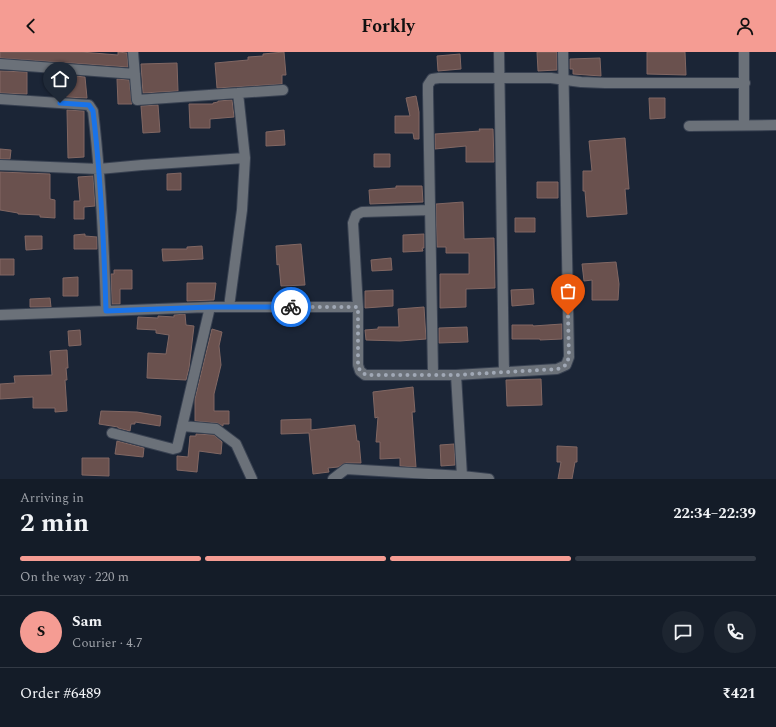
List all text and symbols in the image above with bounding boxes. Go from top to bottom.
text: Forkly [361,13,415,40]
icon: back [20,15,42,37]
icon: person [734,15,756,37]
pin [43,62,77,103]
icon: home [49,68,71,90]
pin [551,274,585,315]
icon: bag [557,280,579,302]
courier [271,287,311,327]
icon: bike [280,296,302,318]
text: Arriving in [20,488,84,508]
text: 22:34–22:39 [673,502,756,525]
text: 2 min [20,503,89,543]
text: On the way · 220 m [20,567,129,587]
text: Sam [72,610,102,633]
button: chat [662,611,704,653]
button: phone [714,611,756,653]
text: S [37,620,45,643]
text: Courier · 4.7 [72,633,142,653]
text: Order #6489 [20,682,101,705]
text: ₹421 [722,682,756,705]

